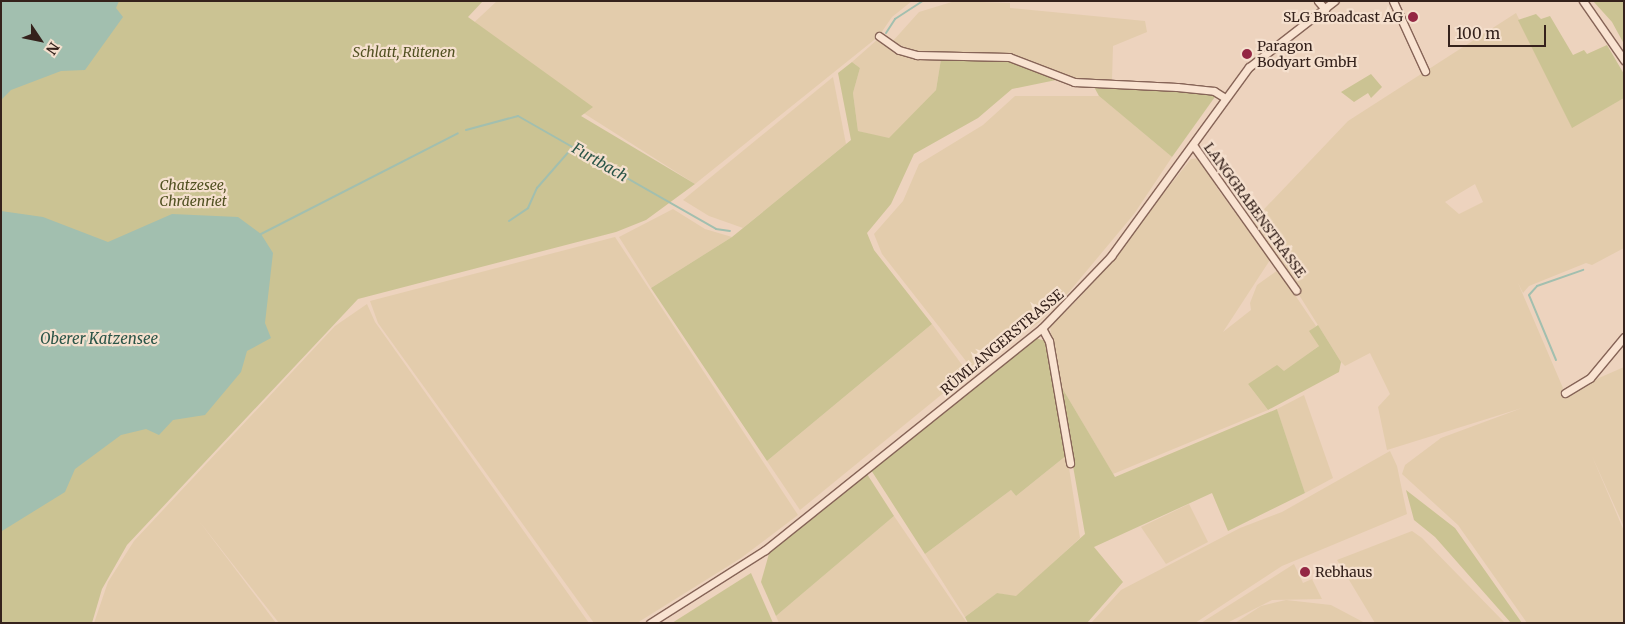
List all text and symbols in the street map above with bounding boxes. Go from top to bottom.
place label: SLG Broadcast AG [1283,9,1403,25]
marker: SLG Broadcast AG [1407,11,1419,23]
north arrow [15,15,65,65]
scale bar [1450,15,1548,47]
text: 100 m [1456,24,1500,43]
place label: Paragon Bodyart GmbH [1257,38,1357,70]
text: N [42,39,63,58]
park label: Schlatt, Rütenen [353,44,455,60]
marker: Paragon Bodyart GmbH [1241,48,1253,60]
water label: Furtbach [569,139,631,185]
street label: LANGGRABENSTRASSE [1200,139,1310,281]
park label: Chatzesee, Chräenriet [159,177,227,210]
street label: RÜMLANGERSTRASSE [937,286,1067,398]
water label: Oberer Katzensee [40,330,158,348]
place label: Rebhaus [1315,564,1372,580]
marker: Rebhaus [1299,566,1311,578]

